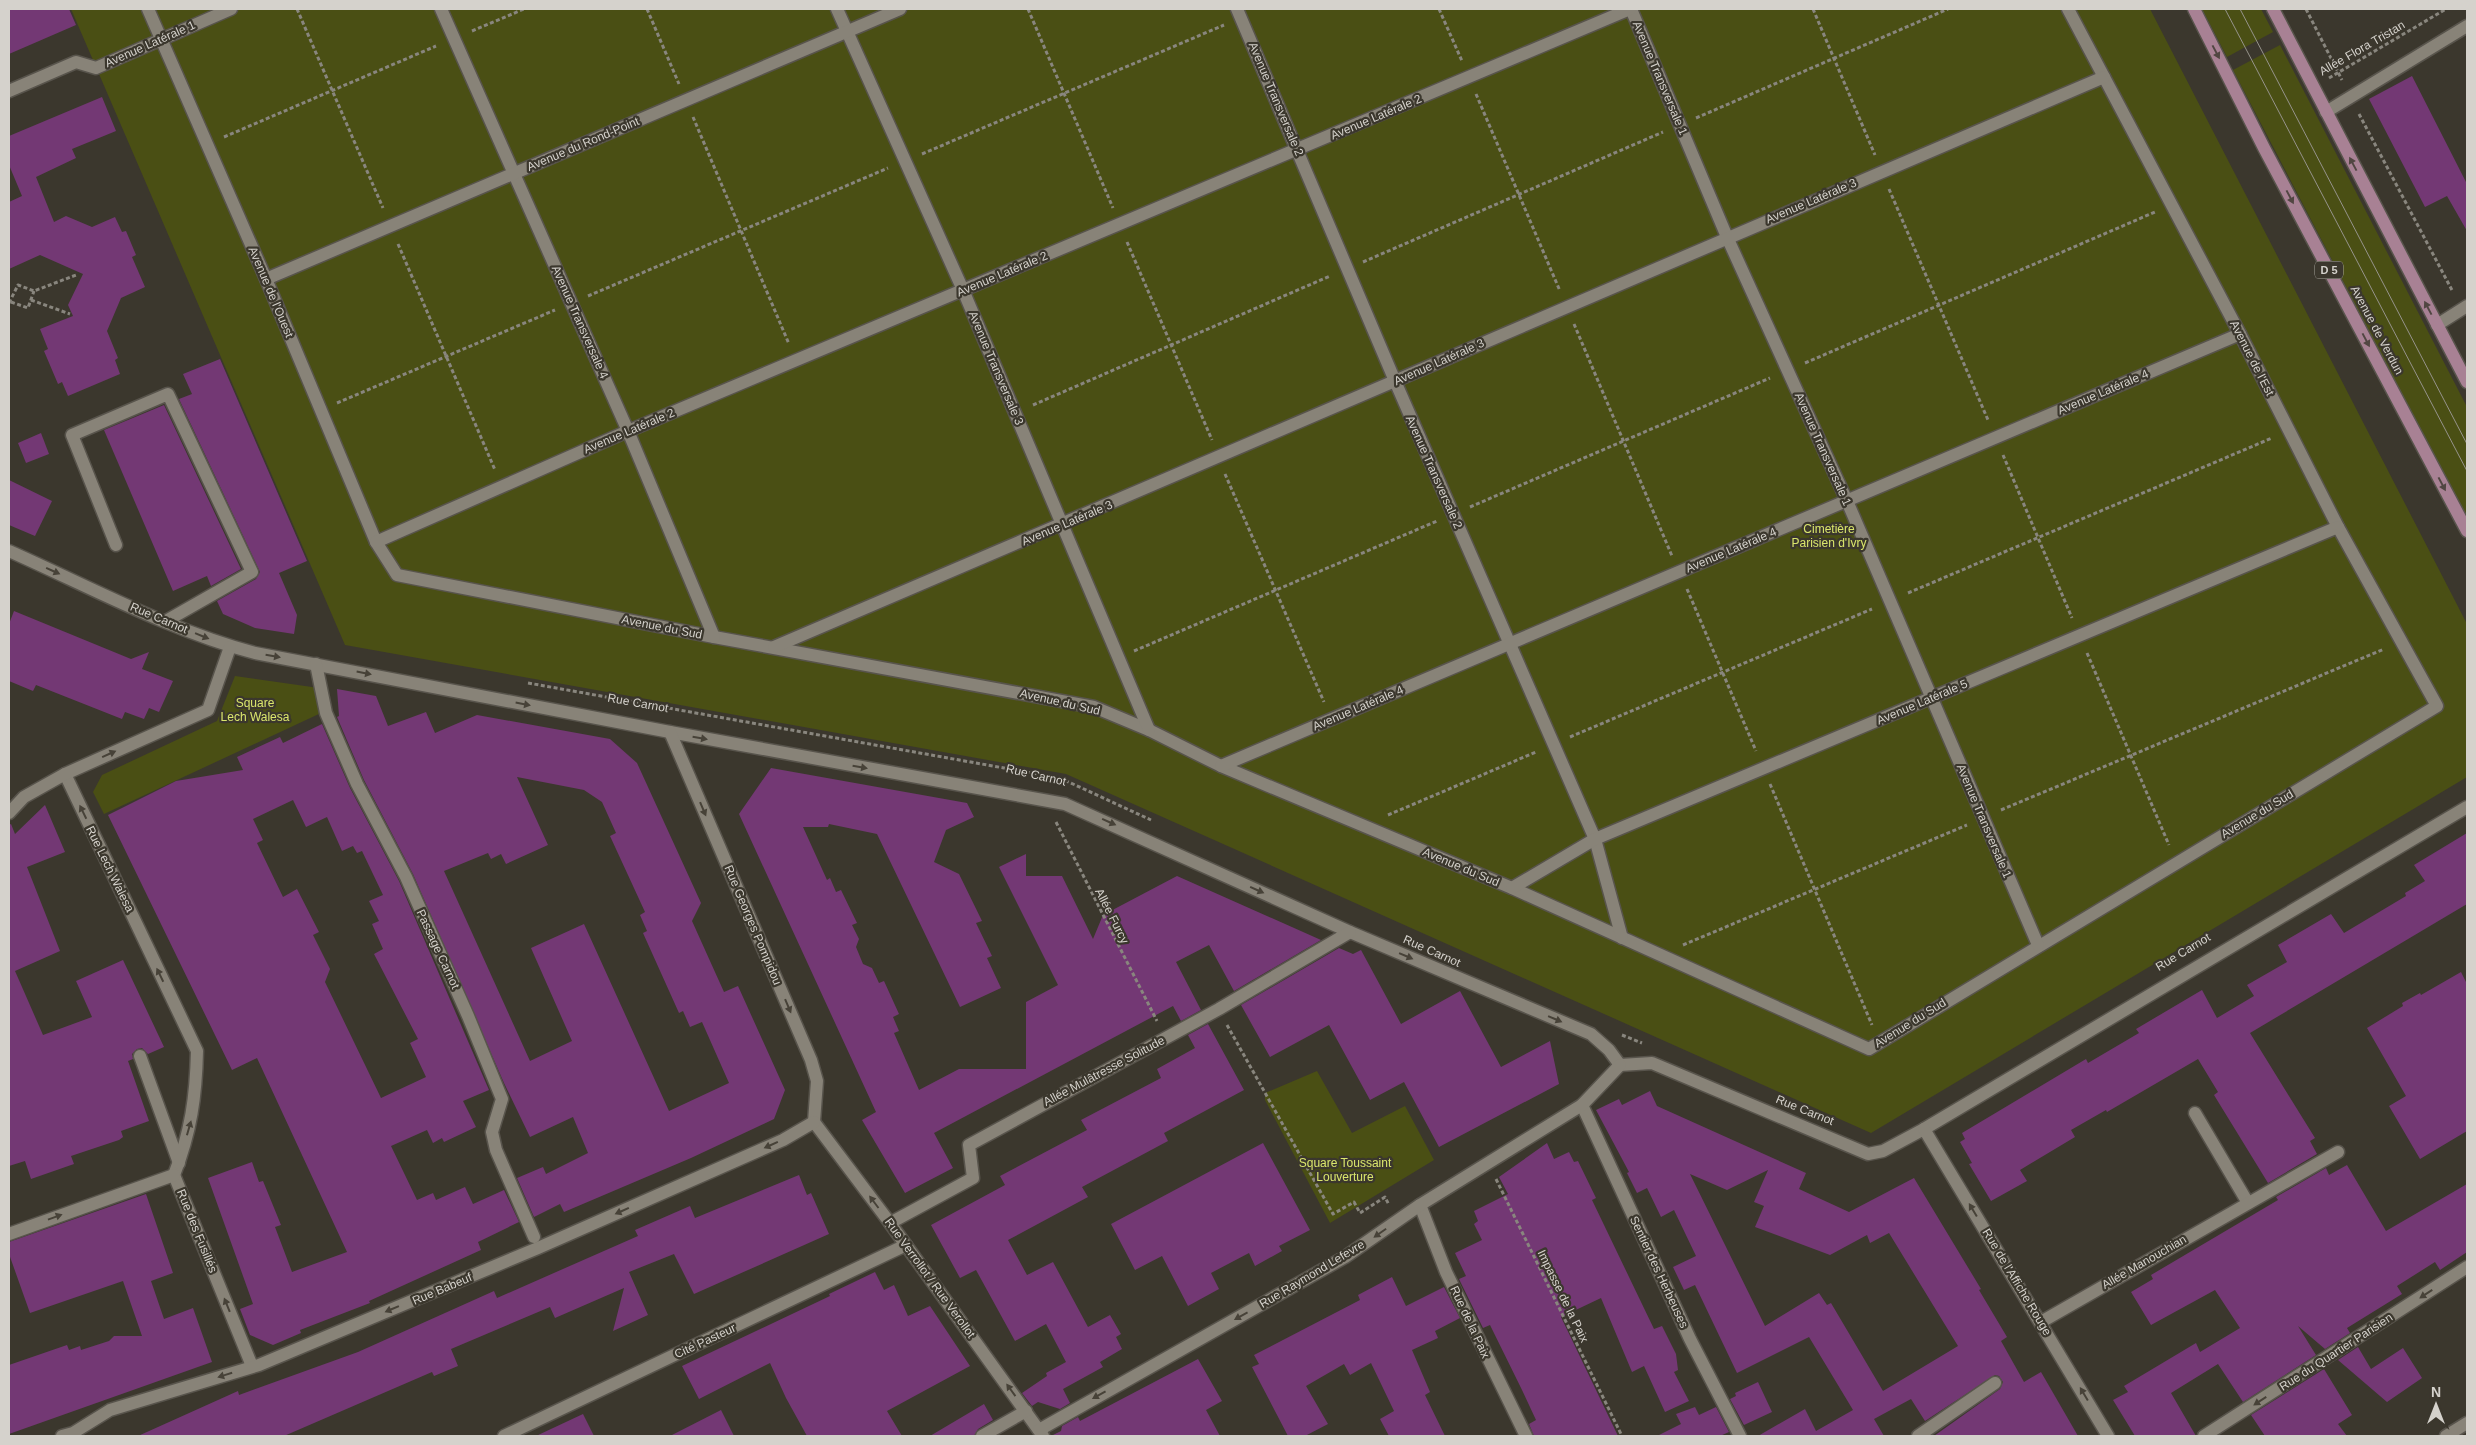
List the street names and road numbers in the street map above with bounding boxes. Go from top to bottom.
street label: Avenue Latérale 1 [103,18,198,70]
street label: Allée Flora Tristan [2317,18,2407,78]
street label: Avenue Transversale 1 [1630,19,1691,137]
street label: Avenue Transversale 2 [1246,40,1307,158]
street label: Avenue Latérale 2 [1329,91,1424,142]
street label: Avenue du Rond-Point [525,114,642,174]
street label: Avenue Latérale 3 [1764,175,1859,226]
street label: Avenue de l'Ouest [246,244,297,340]
street label: Avenue Latérale 2 [955,248,1050,299]
road number: D 5 [2315,262,2343,278]
street label: Avenue Transversale 4 [549,263,611,381]
street label: Avenue de Verdun [2348,283,2406,377]
street label: Avenue Transversale 3 [966,309,1027,427]
street label: Avenue de l'Est [2227,318,2277,399]
street label: Avenue Latérale 3 [1392,336,1487,388]
street label: Avenue Latérale 4 [2056,366,2151,417]
street label: Avenue Transversale 1 [1792,390,1854,508]
street label: Avenue Latérale 2 [582,405,677,456]
street label: Avenue Transversale 2 [1403,413,1465,531]
street label: Avenue Latérale 3 [1020,497,1115,548]
street label: Avenue Latérale 4 [1684,524,1779,575]
street label: Rue Carnot [128,600,191,637]
street label: Avenue du Sud [620,612,704,642]
street label: Avenue Latérale 5 [1875,676,1970,727]
street label: Avenue Latérale 4 [1311,682,1406,733]
street label: Avenue du Sud [1019,686,1101,718]
street label: Rue Carnot [607,691,670,715]
street label: Rue Carnot [1005,761,1068,789]
street label: Avenue Transversale 1 [1954,762,2015,880]
street label: Avenue du Sud [2218,787,2296,841]
street label: Rue Lech Walesa [83,824,137,915]
street label: Avenue du Sud [1421,845,1501,889]
street label: Rue Georges Pompidou [721,863,785,987]
street label: Allée Furcy [1092,886,1132,946]
street label: Passage Carnot [413,907,463,992]
street label: Rue Carnot [2153,930,2213,974]
street label: Rue Carnot [1401,932,1463,970]
street label: Avenue du Sud [1872,995,1948,1051]
street label: Allée Mulâtresse Solitude [1041,1033,1167,1109]
street label: Rue Carnot [1774,1092,1837,1128]
street label: Rue des Fusillés [174,1187,220,1275]
street label: Sentier des Herbeuses [1627,1214,1691,1330]
street label: Rue Verrollot / Rue Verollot [882,1215,979,1341]
street label: Rue de l'Affiche Rouge [1980,1226,2055,1338]
street label: Allée Manouchian [2099,1232,2189,1292]
street label: Rue Raymond Lefevre [1257,1237,1367,1311]
street label: Impasse de la Paix [1534,1247,1592,1345]
street label: Rue Babeuf [410,1270,475,1308]
street label: Rue de la Paix [1447,1284,1493,1360]
street label: Rue du Quartier Parisien [2277,1310,2395,1394]
street label: Cité Pasteur [672,1321,738,1361]

